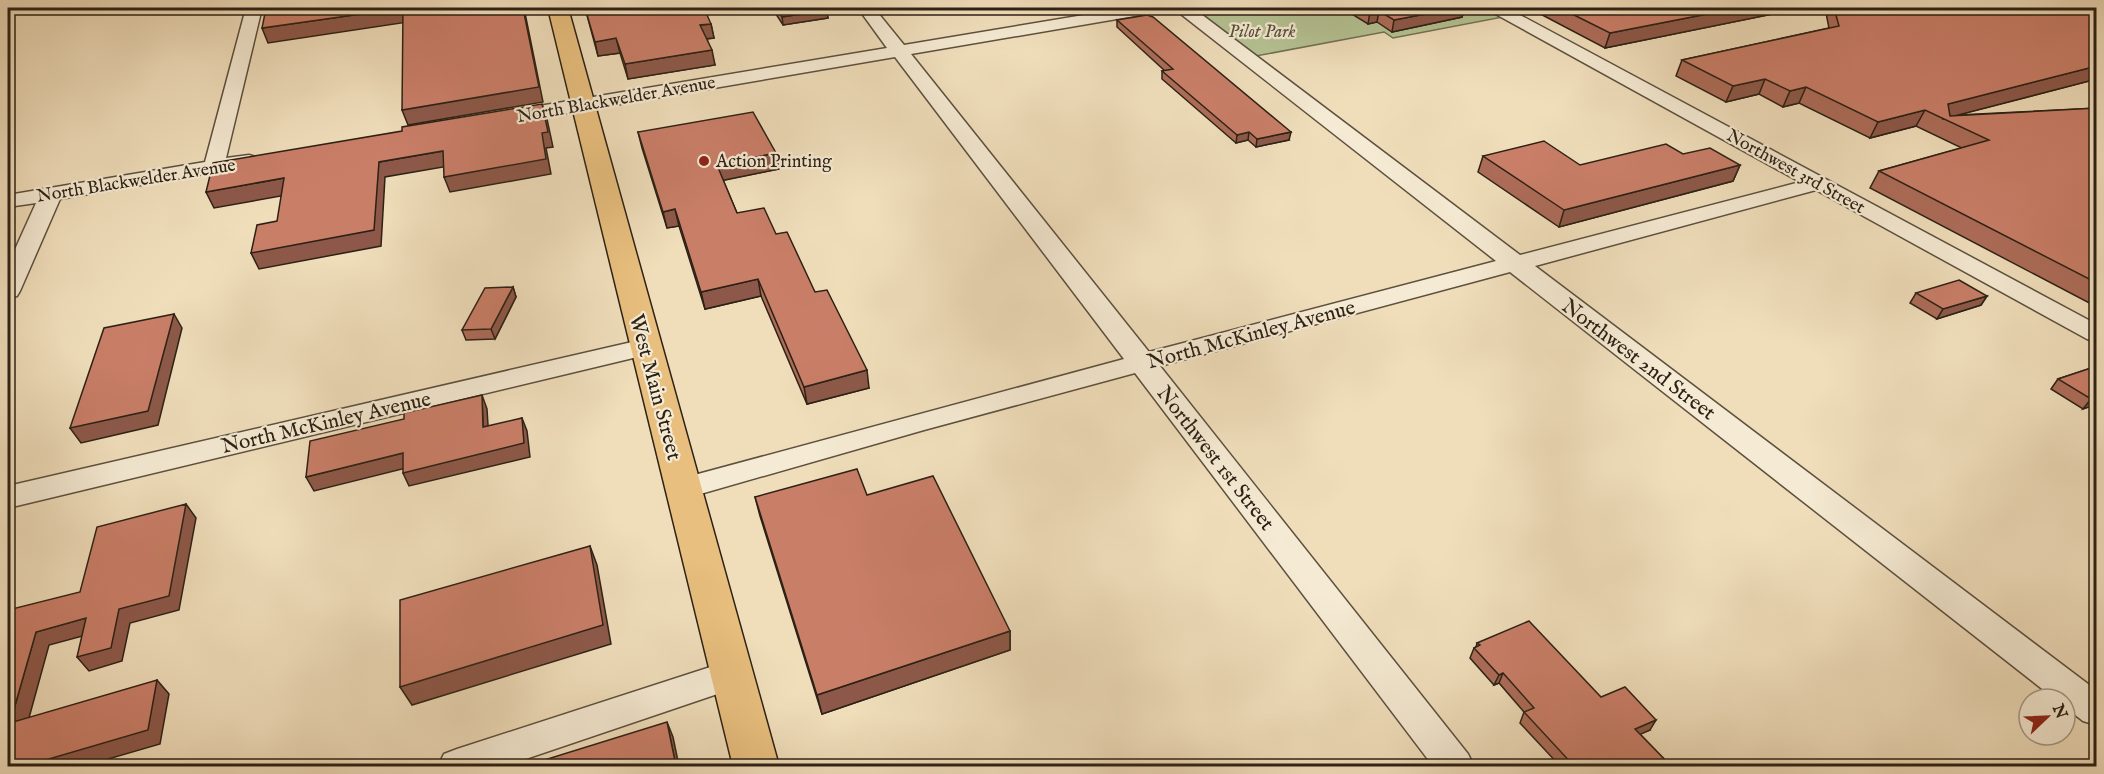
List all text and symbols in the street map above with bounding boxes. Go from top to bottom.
park label: Pilot Park [1229,21,1295,44]
street label: North Blackwelder Avenue [515,72,717,129]
street label: Northwest 3rd Street [1722,125,1869,220]
place label: Action Printing [715,151,832,174]
street label: North Blackwelder Avenue [35,154,237,209]
marker: Action Printing [697,154,711,168]
street label: Northwest 2nd Street [1556,293,1721,427]
street label: North McKinley Avenue [1144,295,1359,376]
street label: West Main Street [622,311,687,463]
street label: Northwest 1st Street [1150,381,1280,537]
street label: North McKinley Avenue [219,386,434,461]
north arrow [2017,687,2077,747]
text: N [2047,701,2071,722]

